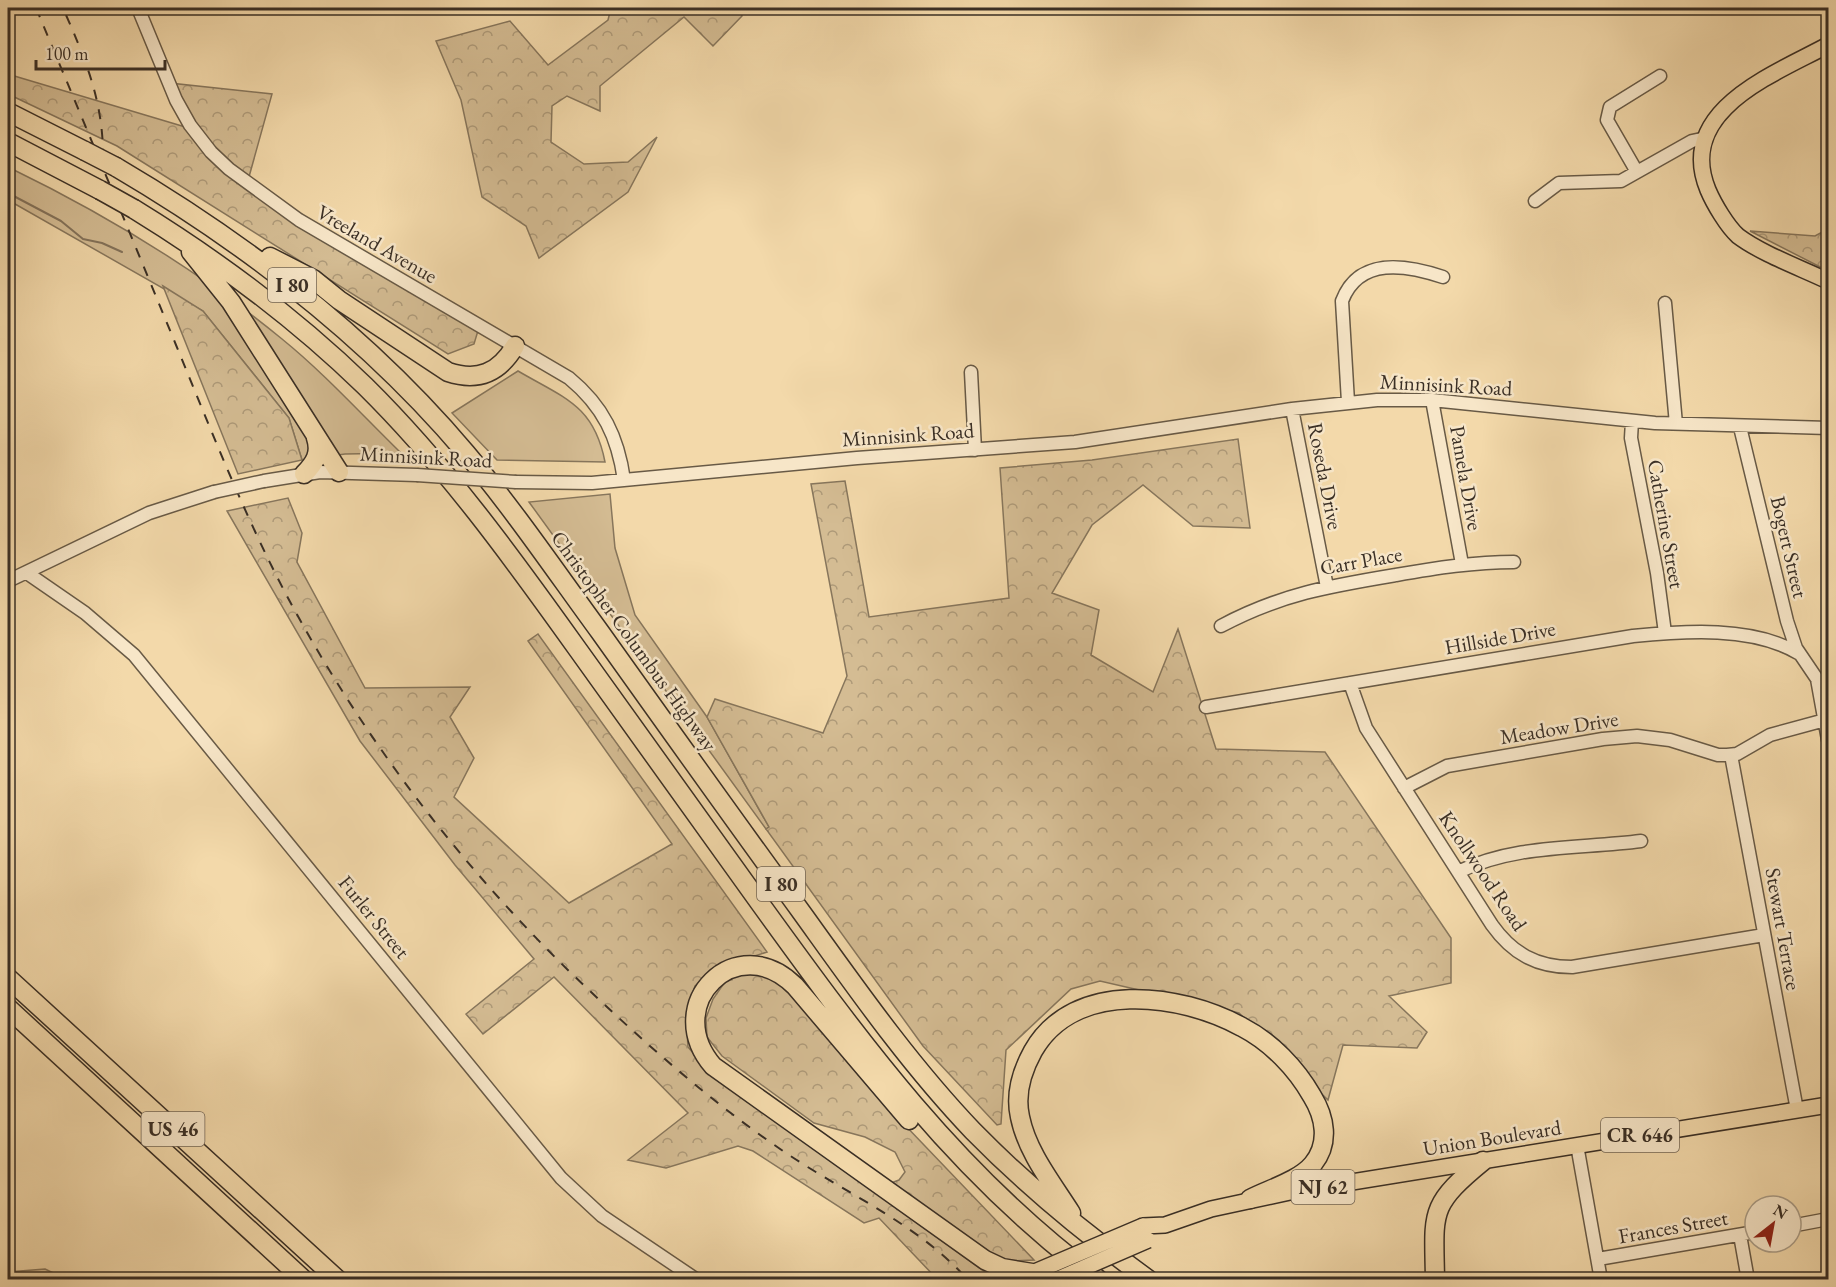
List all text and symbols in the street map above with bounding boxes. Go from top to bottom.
scale bar [36,33,165,71]
text: 100 m [45,42,89,65]
street label: Vreeland Avenue [312,198,442,289]
road number: I 80 [268,268,316,302]
street label: Minnisink Road [1379,368,1513,401]
street label: Minnisink Road [841,416,975,453]
street label: Roseda Drive [1302,420,1349,532]
street label: Pamela Drive [1444,423,1489,532]
street label: Minnisink Road [359,440,493,473]
street label: Catherine Street [1642,457,1691,591]
street label: Bogert Street [1765,493,1814,601]
street label: Christopher Columbus Highway [545,525,724,757]
street label: Carr Place [1318,540,1404,581]
street label: Hillside Drive [1442,614,1557,661]
street label: Meadow Drive [1498,705,1620,750]
street label: Knollwood Road [1433,806,1534,936]
street label: Stewart Terrace [1759,866,1808,992]
road number: I 80 [757,867,805,901]
street label: Furler Street [333,870,416,964]
road number: US 46 [142,1112,204,1146]
street label: Union Boulevard [1421,1113,1563,1162]
road number: CR 646 [1601,1118,1679,1152]
road number: NJ 62 [1292,1170,1354,1204]
north arrow [1743,1194,1803,1254]
text: N [1770,1199,1791,1224]
street label: Frances Street [1616,1204,1730,1249]

